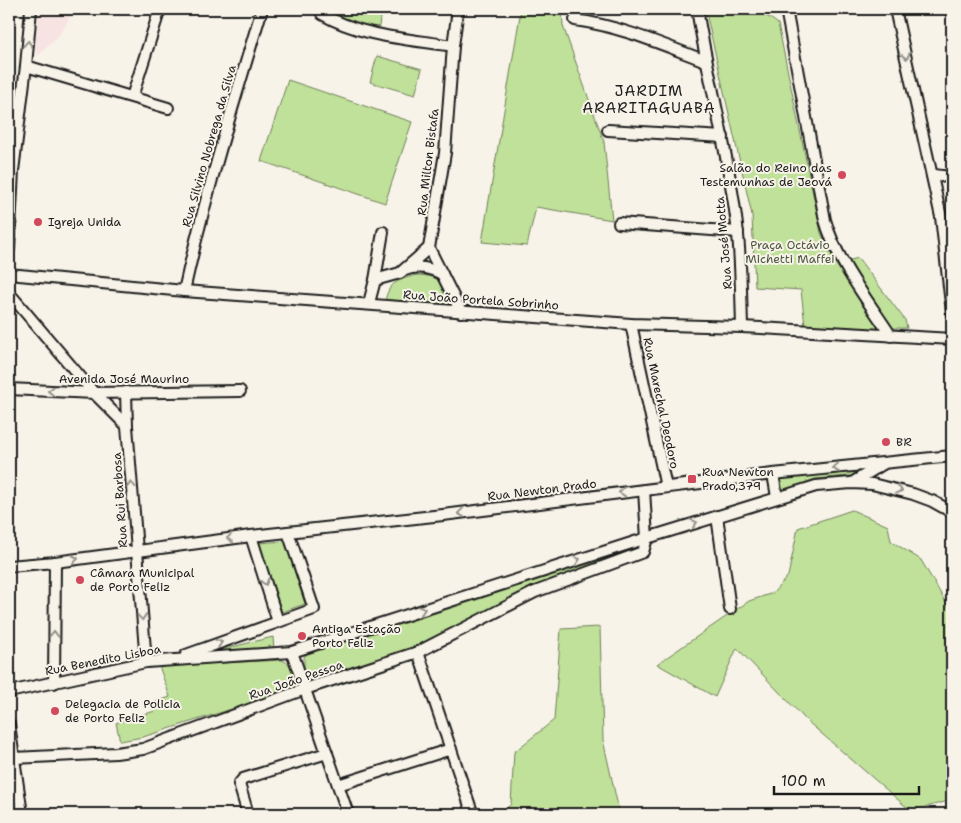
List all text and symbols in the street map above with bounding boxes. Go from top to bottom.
one-way arrow [22,39,33,47]
one-way arrow [900,52,911,61]
street label: Rua Silvino Nobrega da Silva [178,63,240,229]
district label: JARDIM ARARITAGUABA [582,81,716,118]
street label: Rua Milton Bistafa [413,107,443,216]
place label: Salão do Reino das Testemunhas de Jeová [700,160,833,190]
marker: Salão do Reino das Testemunhas de Jeová [836,169,848,181]
street label: Rua José Motta [712,195,736,290]
place label: Igreja Unida [48,214,122,230]
marker: Igreja Unida [32,216,44,228]
park label: Praça Octávio Michetti Maffei [745,237,835,267]
street label: Rua João Portela Sobrinho [403,287,559,313]
street label: Rua Marechal Deodoro [639,336,683,470]
street label: Avenida José Maurino [59,371,189,387]
one-way arrow [47,386,55,396]
place label: BR [896,434,912,450]
marker: BR [880,436,892,448]
street label: Rua Rui Barbosa [109,451,131,548]
one-way arrow [832,462,840,473]
place label: Rua Newton Prado,379 [702,464,774,494]
marker: Rua Newton Prado,379 [686,473,698,485]
street label: Rua Newton Prado [487,475,597,505]
one-way arrow [126,481,137,489]
one-way arrow [895,484,903,494]
one-way arrow [618,487,627,497]
one-way arrow [457,507,465,518]
one-way arrow [689,519,697,529]
one-way arrow [226,532,234,543]
one-way arrow [70,555,79,565]
one-way arrow [572,556,580,566]
place label: Câmara Municipal de Porto Feliz [90,565,195,595]
marker: Câmara Municipal de Porto Feliz [74,574,86,586]
one-way arrow [260,578,270,586]
one-way arrow [417,606,426,616]
one-way arrow [136,613,147,621]
place label: Antiga Estação Porto Feliz [312,621,401,651]
one-way arrow [49,630,60,638]
marker: Antiga Estação Porto Feliz [296,630,308,642]
one-way arrow [214,639,223,649]
street label: Rua Benedito Lisboa [44,641,163,679]
street label: Rua João Pessoa [247,656,346,704]
place label: Delegacia de Policia de Porto Feliz [65,696,181,726]
marker: Delegacia de Policia de Porto Feliz [49,705,61,717]
scale bar [774,763,918,795]
text: 100 m [781,771,826,791]

